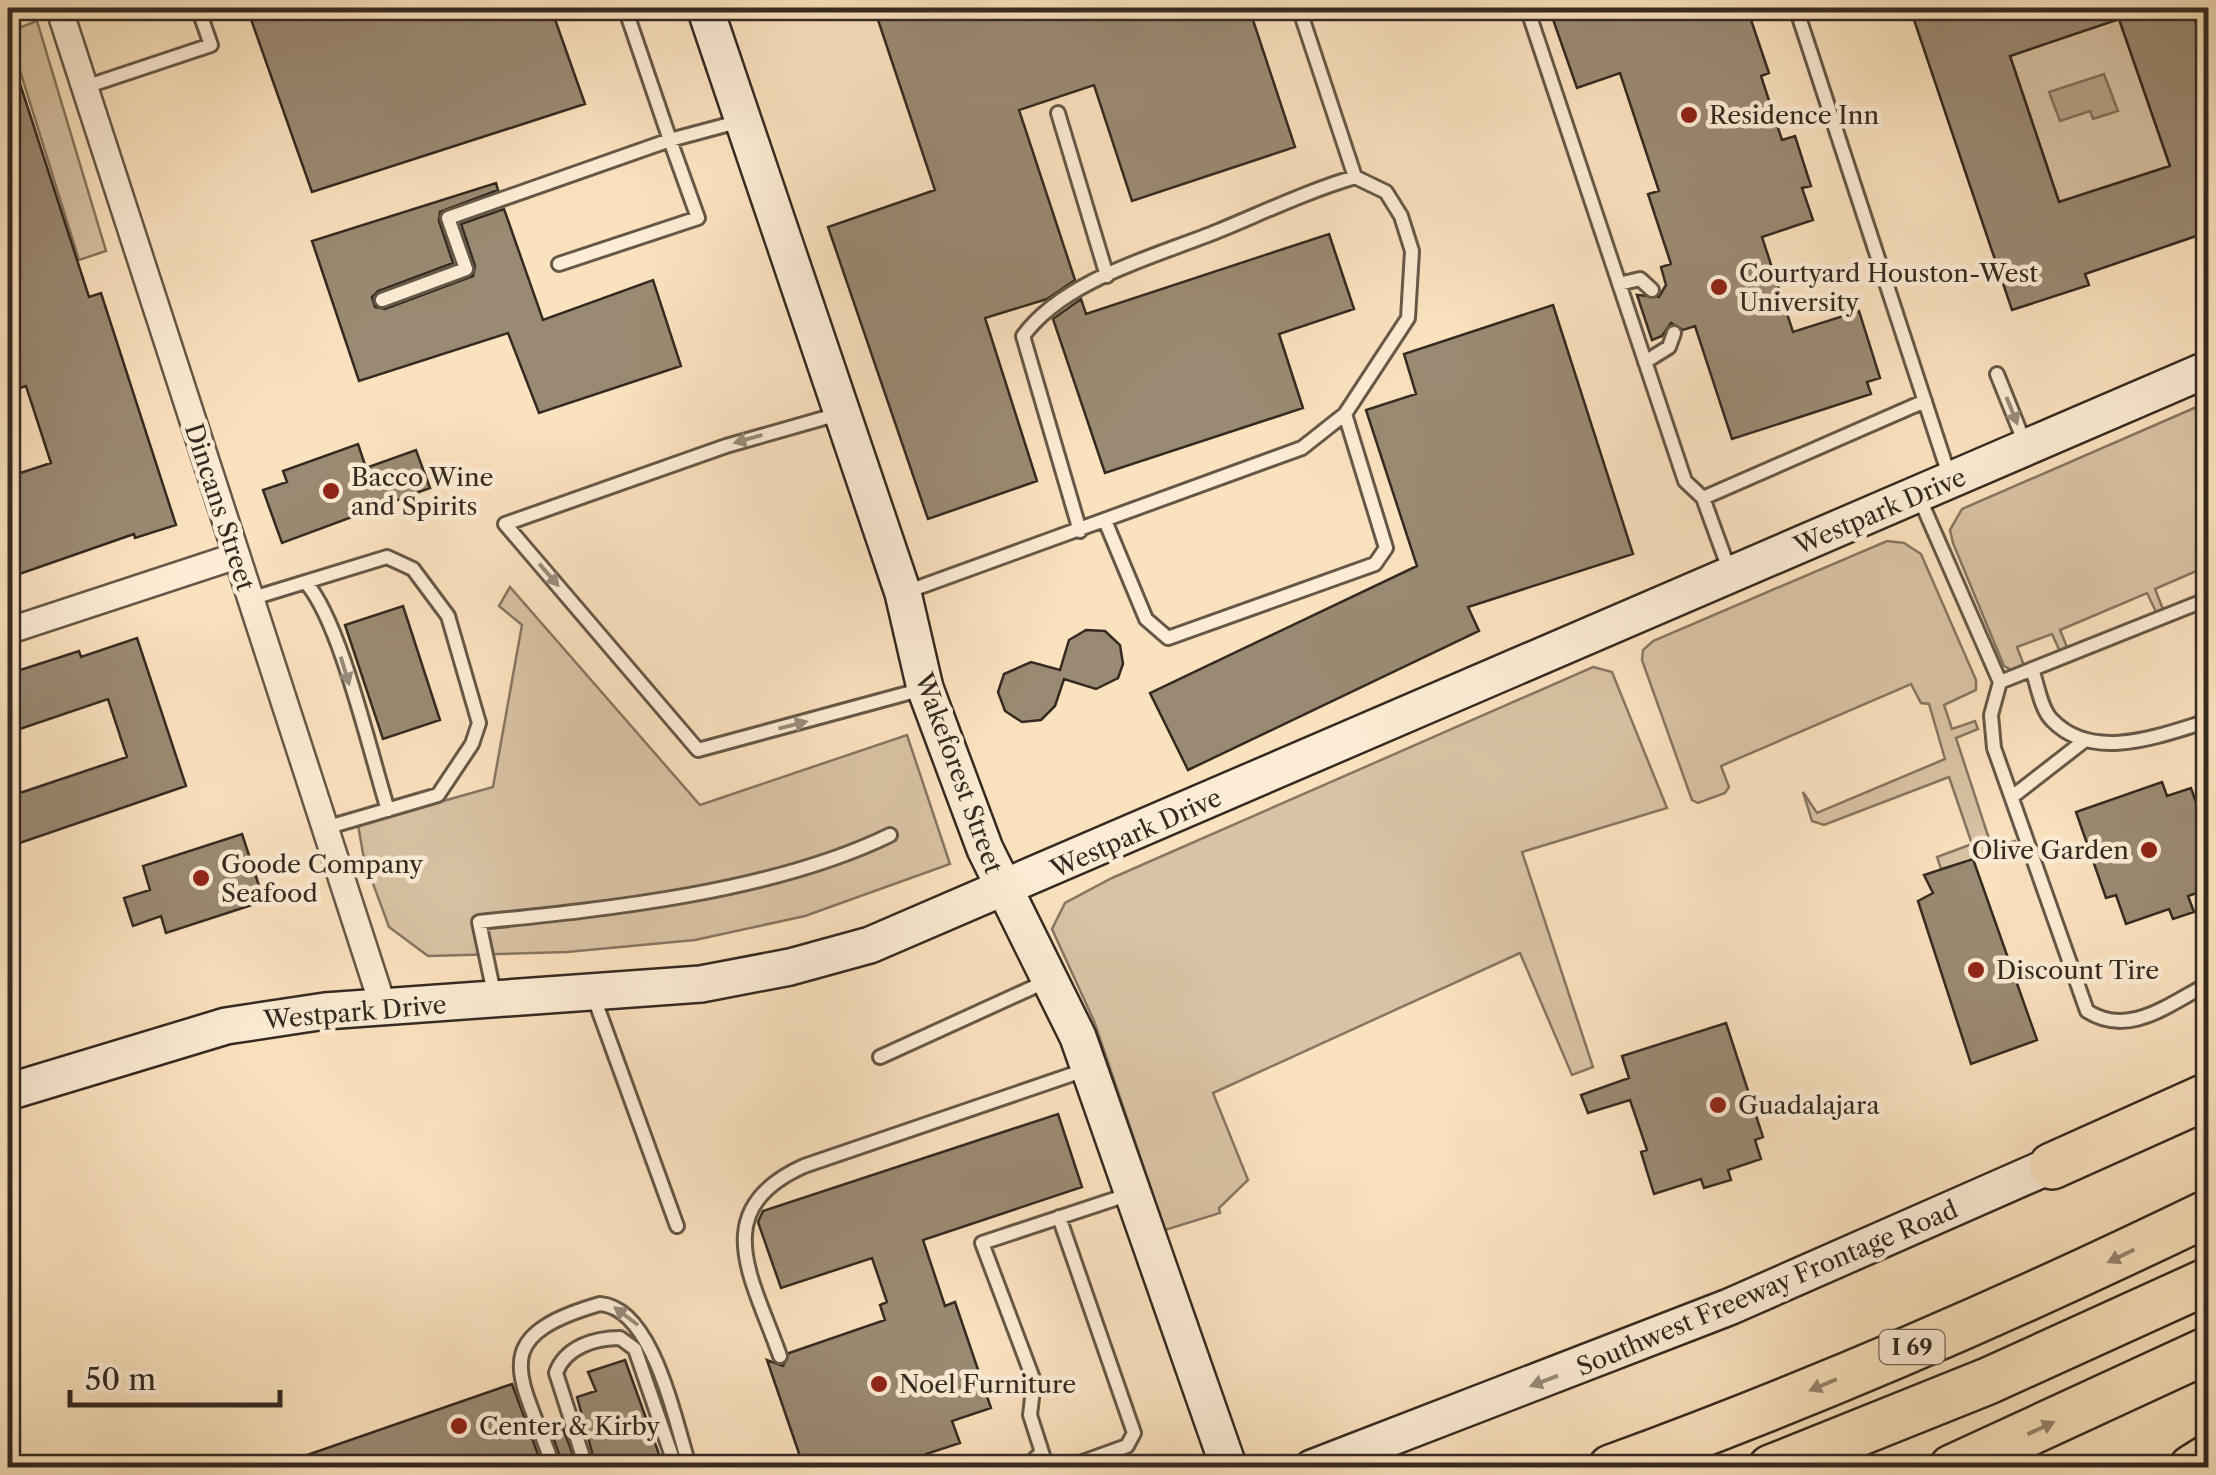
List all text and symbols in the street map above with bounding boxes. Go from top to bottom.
place label: Residence Inn [1709,100,1879,131]
marker: Residence Inn [1678,104,1700,126]
place label: Courtyard Houston-West University [1739,258,2038,318]
marker: Courtyard Houston-West University [1708,276,1730,298]
one-way arrow [2004,396,2020,426]
street label: Dincans Street [178,420,261,595]
one-way arrow [733,432,764,448]
street label: Westpark Drive [1789,461,1971,562]
place label: Bacco Wine and Spirits [351,462,494,522]
marker: Bacco Wine and Spirits [320,480,342,502]
one-way arrow [537,562,559,587]
one-way arrow [338,656,353,687]
street label: Wakeforest Street [908,668,1009,878]
one-way arrow [778,717,809,733]
street label: Westpark Drive [1045,782,1226,885]
place label: Olive Garden [1972,835,2129,866]
marker: Olive Garden [2138,839,2160,861]
place label: Goode Company Seafood [221,849,424,909]
marker: Goode Company Seafood [190,867,212,889]
place label: Discount Tire [1996,955,2159,986]
marker: Discount Tire [1965,959,1987,981]
street label: Westpark Drive [261,989,448,1036]
place label: Guadalajara [1738,1090,1880,1121]
marker: Guadalajara [1707,1094,1729,1116]
street label: Southwest Freeway Frontage Road [1572,1194,1962,1383]
one-way arrow [2106,1247,2135,1264]
one-way arrow [613,1306,639,1326]
road number: I 69 [1880,1330,1944,1364]
scale bar [70,1345,280,1407]
text: 50 m [85,1361,156,1398]
place label: Noel Furniture [899,1369,1076,1400]
marker: Noel Furniture [868,1373,890,1395]
one-way arrow [1528,1374,1558,1390]
one-way arrow [1808,1377,1838,1393]
place label: Center & Kirby [479,1411,661,1442]
marker: Center & Kirby [448,1415,470,1437]
one-way arrow [2027,1419,2056,1436]

